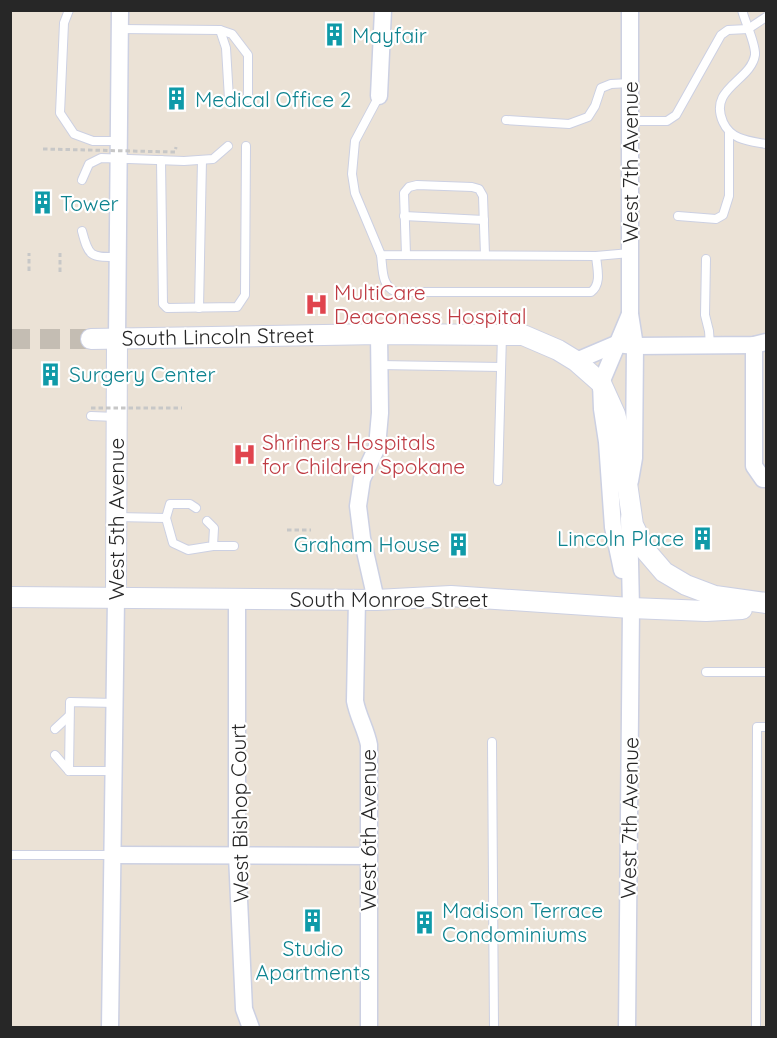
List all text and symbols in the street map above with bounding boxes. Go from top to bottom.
building icon: Mayfair [321,22,347,48]
place label: Mayfair [352,22,427,48]
street label: West 7th Avenue [617,81,643,243]
building icon: Medical Office 2 [164,86,190,112]
place label: Medical Office 2 [195,86,351,112]
building icon: Tower [29,190,55,216]
place label: Tower [60,190,119,216]
place label: MultiCare Deaconess Hospital [334,279,527,329]
hospital icon: MultiCare Deaconess Hospital [303,291,329,317]
street label: South Lincoln Street [121,321,315,351]
building icon: Surgery Center [38,361,64,387]
place label: Surgery Center [69,361,216,387]
place label: Shriners Hospitals for Children Spokane [262,429,465,479]
street label: West 5th Avenue [103,438,129,600]
hospital icon: Shriners Hospitals for Children Spokane [231,441,257,467]
place label: Lincoln Place [557,525,684,551]
building icon: Lincoln Place [689,525,715,551]
place label: Graham House [294,531,440,557]
building icon: Graham House [445,531,471,557]
street label: South Monroe Street [290,586,488,612]
street label: West Bishop Court [224,723,254,903]
street label: West 7th Avenue [615,737,643,899]
street label: West 6th Avenue [355,749,381,911]
place label: Madison Terrace Condominiums [442,897,603,947]
building icon: Studio Apartments [300,907,326,933]
building icon: Madison Terrace Condominiums [411,909,437,935]
place label: Studio Apartments [256,935,370,985]

